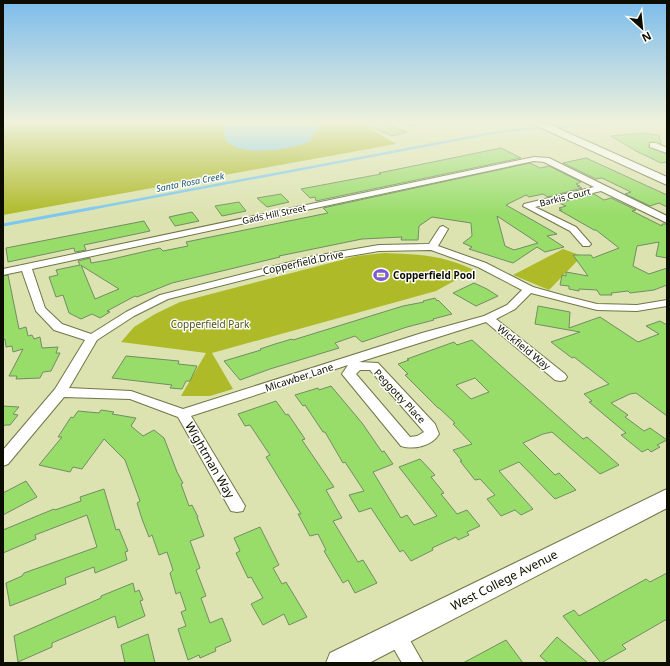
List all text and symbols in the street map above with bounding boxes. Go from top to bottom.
north arrow [622,8,662,48]
text: N [639,29,654,46]
water label: Santa Rosa Creek [155,169,226,195]
street label: Barkis Court [538,184,593,210]
street label: Gads Hill Street [241,201,308,227]
street label: Copperfield Drive [261,247,345,277]
sports icon: Copperfield Pool [372,266,390,284]
place label: Copperfield Pool [393,268,475,282]
park label: Copperfield Park [171,317,250,331]
street label: Wickfield Way [494,321,554,373]
street label: Micawber Lane [263,359,335,395]
street label: Peggotty Place [371,366,429,427]
street label: Wightman Way [181,419,239,502]
street label: West College Avenue [448,546,561,614]

